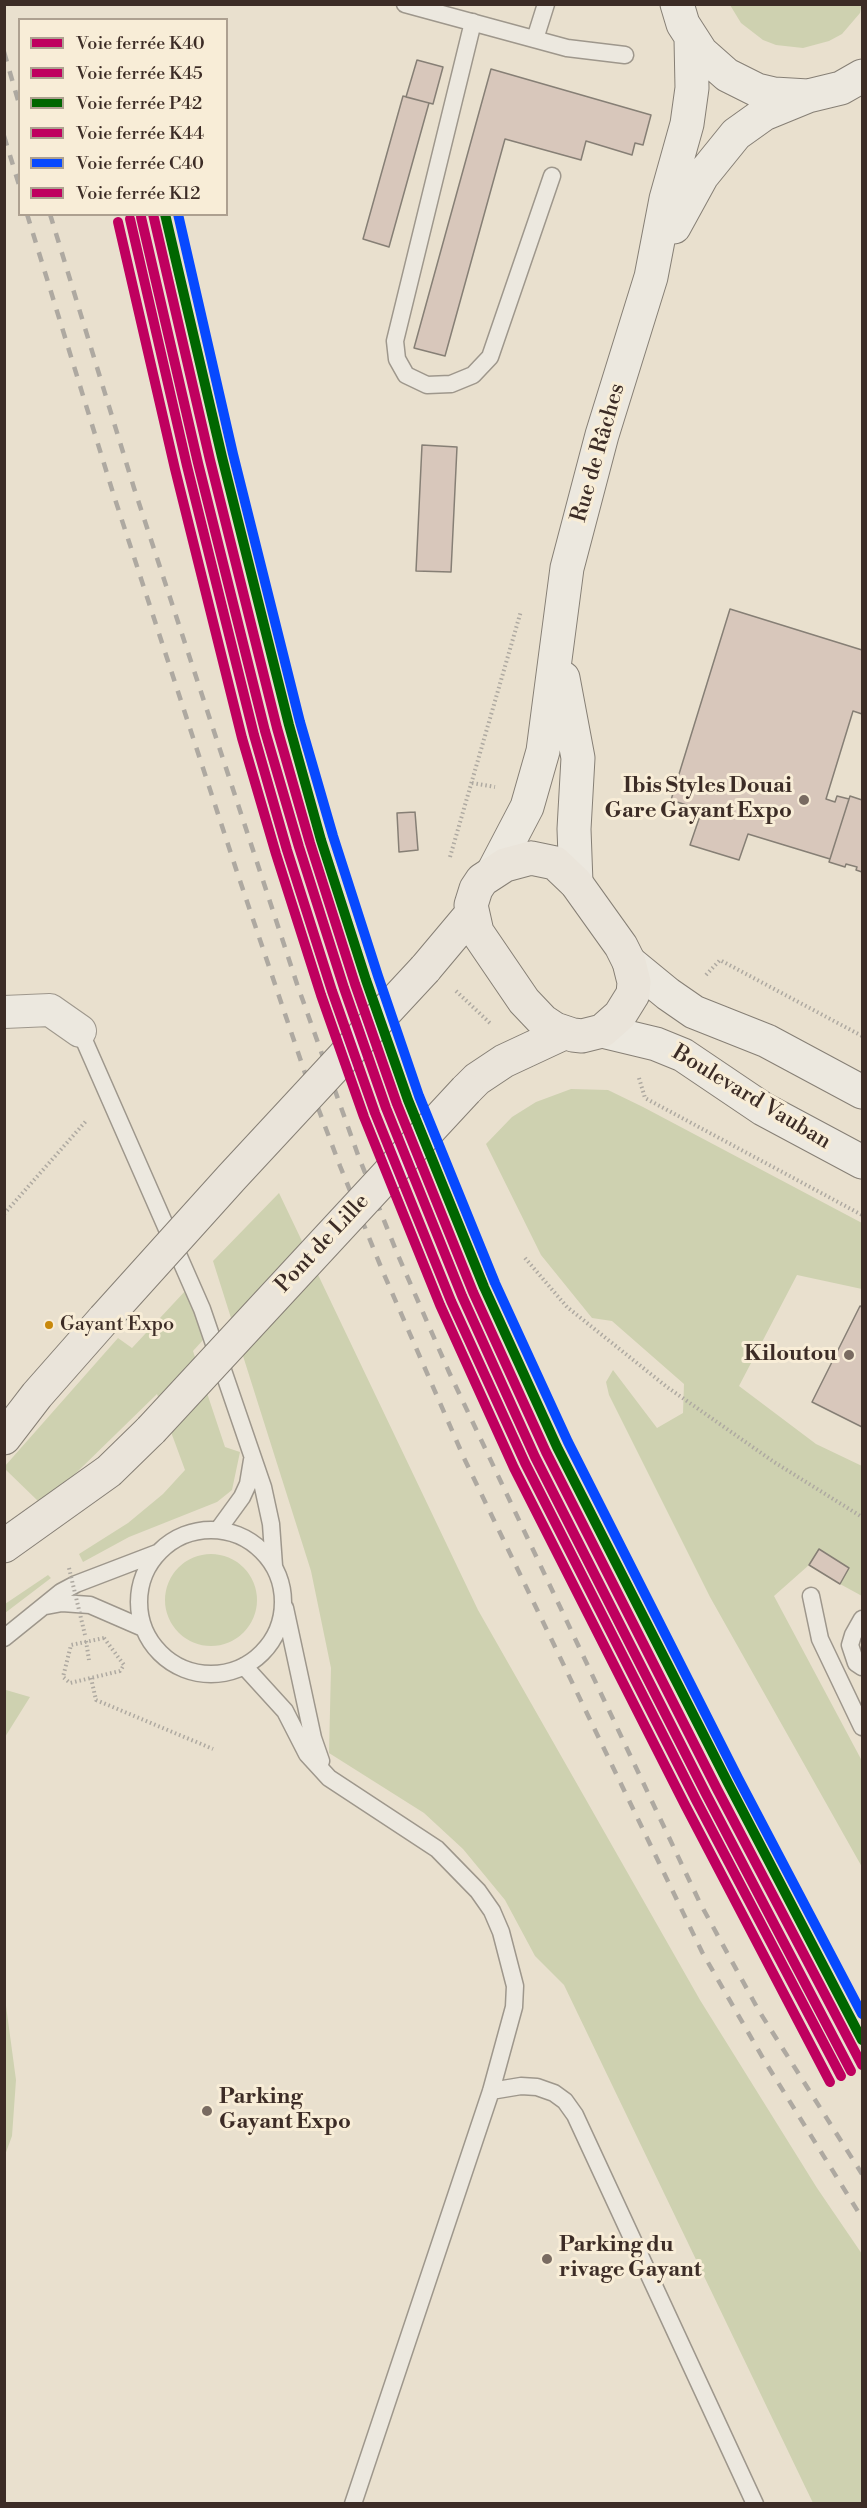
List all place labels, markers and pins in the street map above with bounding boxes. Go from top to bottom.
place label: Ibis Styles Douai Gare Gayant Expo [605,774,792,825]
marker: Ibis Styles Douai Gare Gayant Expo [797,793,811,807]
place label: Gayant Expo [60,1313,174,1337]
marker: Gayant Expo [43,1319,55,1331]
place label: Kiloutou [744,1342,837,1368]
marker: Kiloutou [842,1348,856,1362]
place label: Parking Gayant Expo [219,2085,351,2136]
marker: Parking Gayant Expo [200,2104,214,2118]
place label: Parking du rivage Gayant [559,2233,701,2284]
marker: Parking du rivage Gayant [540,2252,554,2266]

